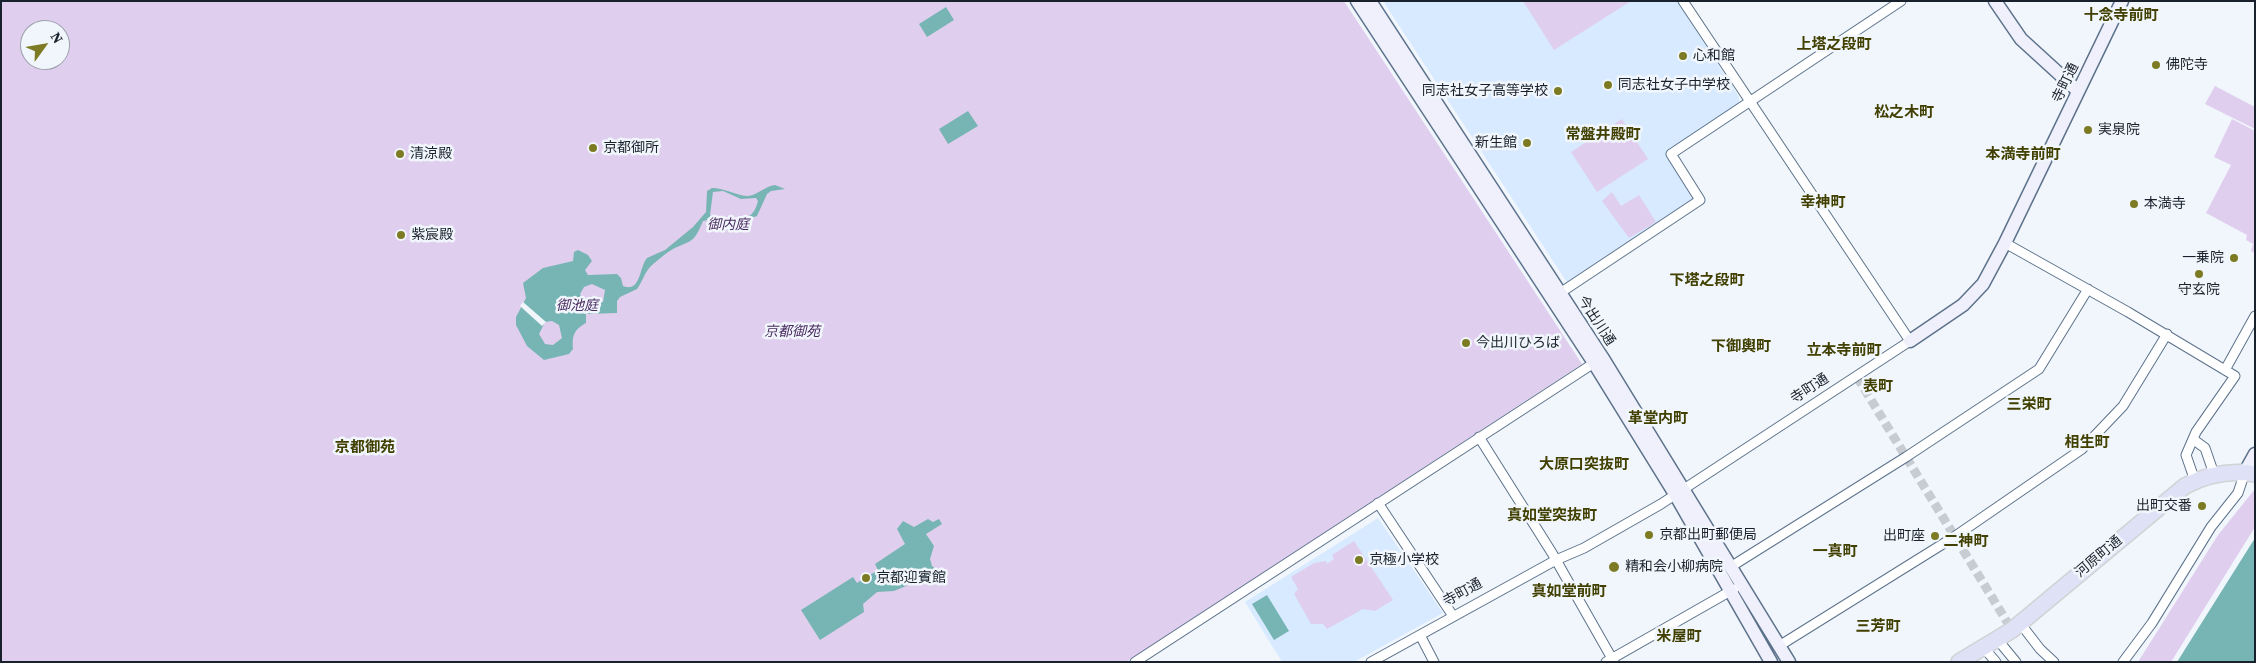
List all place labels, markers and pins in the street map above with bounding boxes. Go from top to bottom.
place label: 心和館 [1693,48,1735,64]
marker: 心和館 [1677,50,1689,62]
place label: 佛陀寺 [2166,57,2208,73]
marker: 佛陀寺 [2150,59,2162,71]
place label: 同志社女子中学校 [1618,77,1730,93]
marker: 同志社女子中学校 [1602,79,1614,91]
place label: 同志社女子高等学校 [1422,83,1548,99]
marker: 同志社女子高等学校 [1552,85,1564,97]
place label: 実泉院 [2098,122,2140,138]
marker: 実泉院 [2082,124,2094,136]
place label: 新生館 [1475,135,1517,151]
marker: 新生館 [1521,137,1533,149]
place label: 京都御所 [603,140,659,156]
marker: 京都御所 [587,142,599,154]
place label: 清涼殿 [410,146,452,162]
marker: 清涼殿 [394,148,406,160]
place label: 本満寺 [2144,196,2186,212]
marker: 本満寺 [2128,198,2140,210]
place label: 紫宸殿 [411,227,453,243]
marker: 紫宸殿 [395,229,407,241]
place label: 一乗院 [2182,250,2224,266]
marker: 一乗院 [2228,252,2240,264]
marker: 守玄院 [2193,268,2205,280]
place label: 守玄院 [2178,282,2220,298]
place label: 今出川ひろば [1476,335,1560,351]
marker: 今出川ひろば [1460,337,1472,349]
place label: 出町交番 [2136,498,2192,514]
marker: 出町交番 [2196,500,2208,512]
place label: 京都出町郵便局 [1659,527,1757,543]
place label: 出町座 [1883,528,1925,544]
marker: 京都出町郵便局 [1643,529,1655,541]
marker: 出町座 [1929,530,1941,542]
place label: 京極小学校 [1369,552,1439,568]
marker: 京極小学校 [1353,554,1365,566]
place label: 精和会小柳病院 [1625,559,1723,575]
marker: 精和会小柳病院 [1607,560,1621,574]
place label: 京都迎賓館 [876,570,946,586]
marker: 京都迎賓館 [860,572,872,584]

